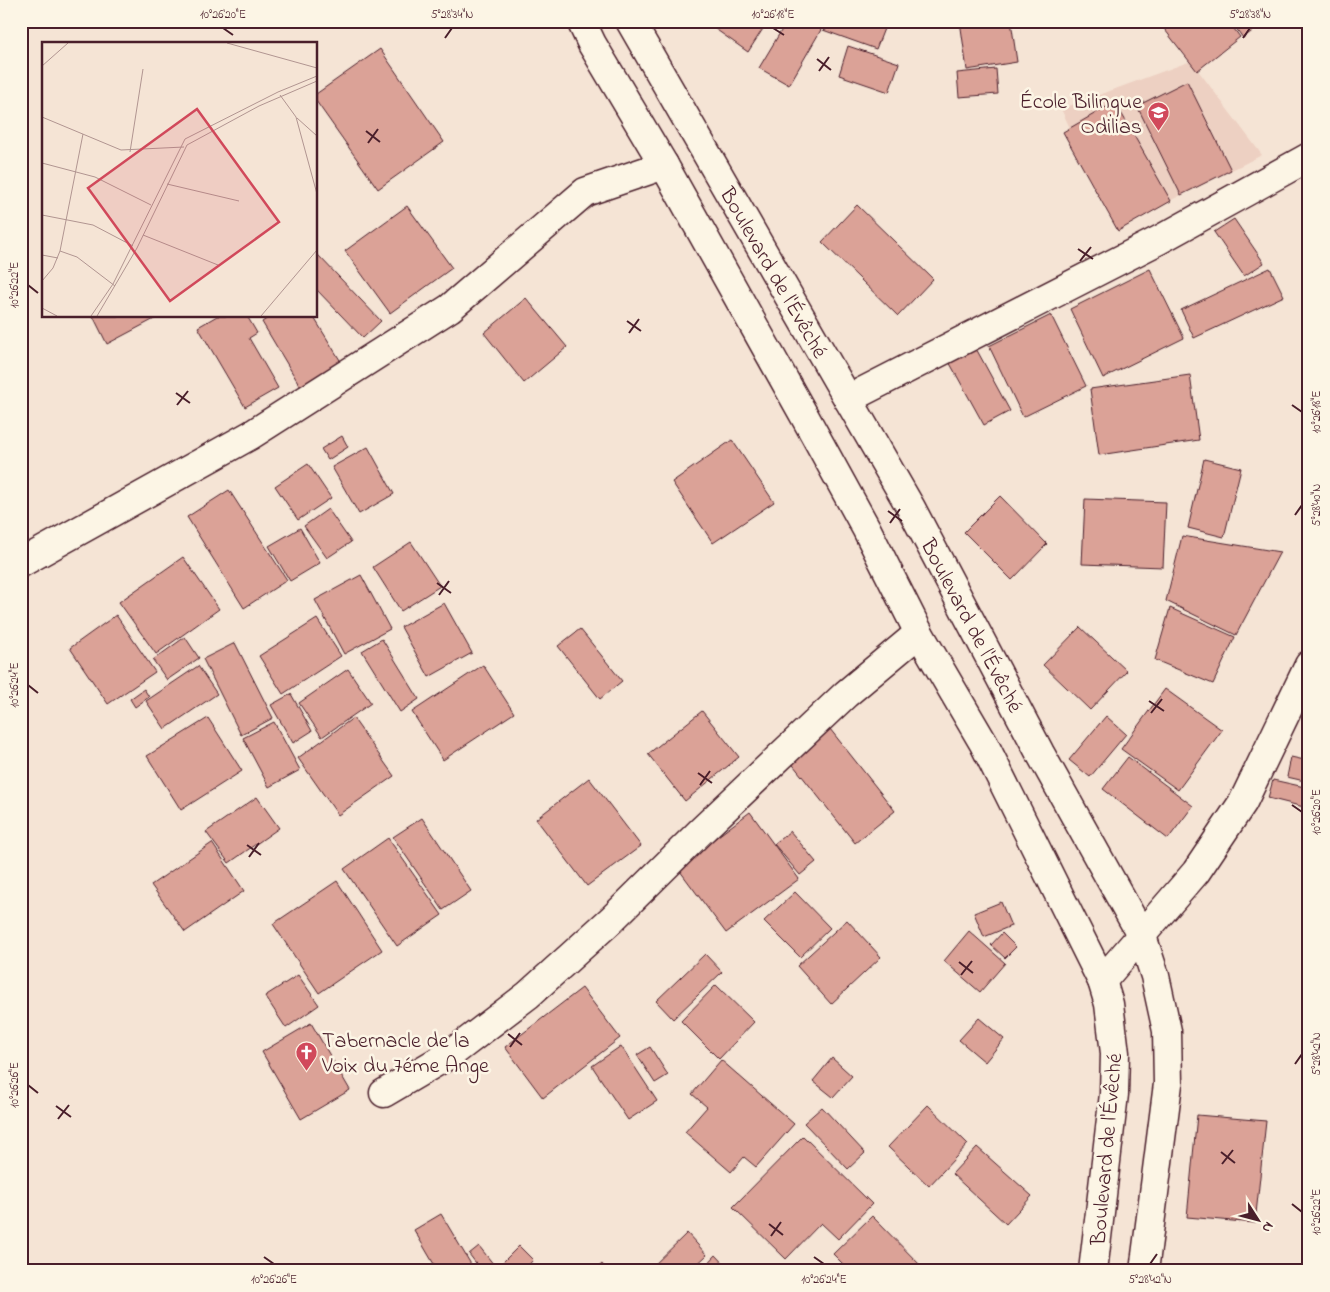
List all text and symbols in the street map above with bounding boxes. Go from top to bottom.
text: 10°26'20"E [200,6,246,24]
text: 5°28'34"N [431,6,473,24]
text: 10°26'18"E [751,6,795,24]
text: 5°28'38"N [1229,6,1271,24]
inset map [42,42,318,318]
place label: École Bilingue Odilias [1020,87,1142,144]
school or university icon: École Bilingue Odilias [1146,101,1170,132]
street label: Boulevard de l'Évêché [710,181,835,365]
text: 10°26'22"E [6,262,24,308]
text: 10°26'18"E [1308,390,1326,434]
text: 5°28'40"N [1308,484,1326,526]
street label: Boulevard de l'Évêché [910,533,1030,719]
text: 10°26'24"E [6,662,24,708]
text: 10°26'20"E [1308,789,1326,835]
place label: Tabernacle de la Voix du 7éme Ange [321,1026,489,1084]
text: 5°28'42"N [1308,1032,1326,1076]
church icon: Tabernacle de la Voix du 7éme Ange [294,1040,318,1071]
street label: Boulevard de l'Évêché [1084,1052,1132,1248]
text: 10°26'26"E [6,1062,24,1108]
text: 10°26'22"E [1308,1189,1326,1235]
north arrow [1232,1194,1282,1244]
text: N [1256,1217,1279,1237]
text: 10°26'26"E [251,1271,297,1289]
text: 10°26'24"E [801,1271,847,1289]
text: 5°28'42"N [1128,1271,1172,1289]

